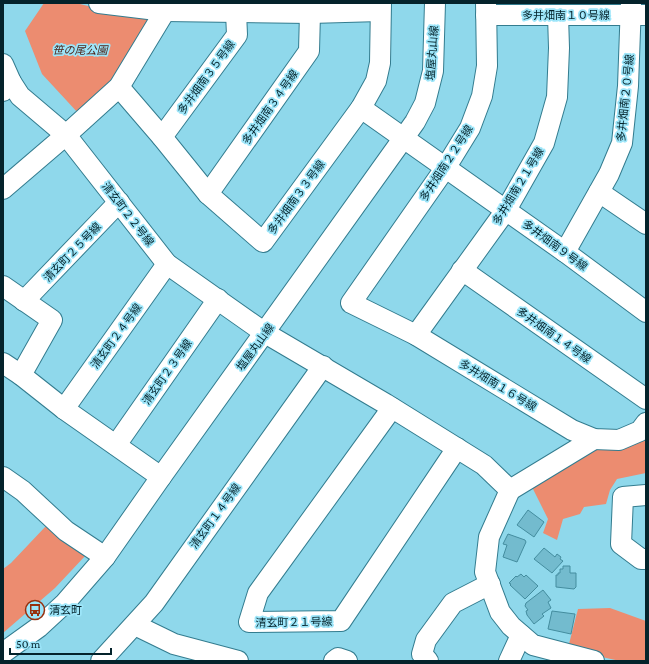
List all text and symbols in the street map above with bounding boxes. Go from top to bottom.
street label: 多井畑南１０号線 [522,9,610,21]
street label: 塩屋丸山線 [424,25,440,81]
street label: 多井畑南３５号線 [175,38,237,116]
park label: 笹の尾公園 [53,44,109,56]
street label: 多井畑南２０号線 [614,54,636,142]
street label: 多井畑南３４号線 [240,68,300,146]
street label: 多井畑南２２号線 [417,123,475,203]
street label: 多井畑南２１号線 [490,145,546,227]
street label: 多井畑南３３号線 [265,158,327,236]
street label: 清玄町２２号線 [100,180,156,248]
street label: 多井畑南９号線 [520,218,590,272]
street label: 清玄町２５号線 [41,220,103,284]
street label: 清玄町２４号線 [89,301,143,371]
street label: 多井畑南１４号線 [515,305,593,365]
street label: 塩屋丸山線 [234,321,276,373]
street label: 清玄町２３号線 [140,337,194,407]
street label: 多井畑南１６号線 [457,357,539,413]
street label: 清玄町１４号線 [188,481,242,551]
bus stop icon: 清玄町 [24,599,46,621]
place label: 清玄町 [49,604,82,616]
street label: 清玄町２１号線 [255,615,333,629]
scale bar [10,630,111,656]
text: 50 m [16,637,41,651]

